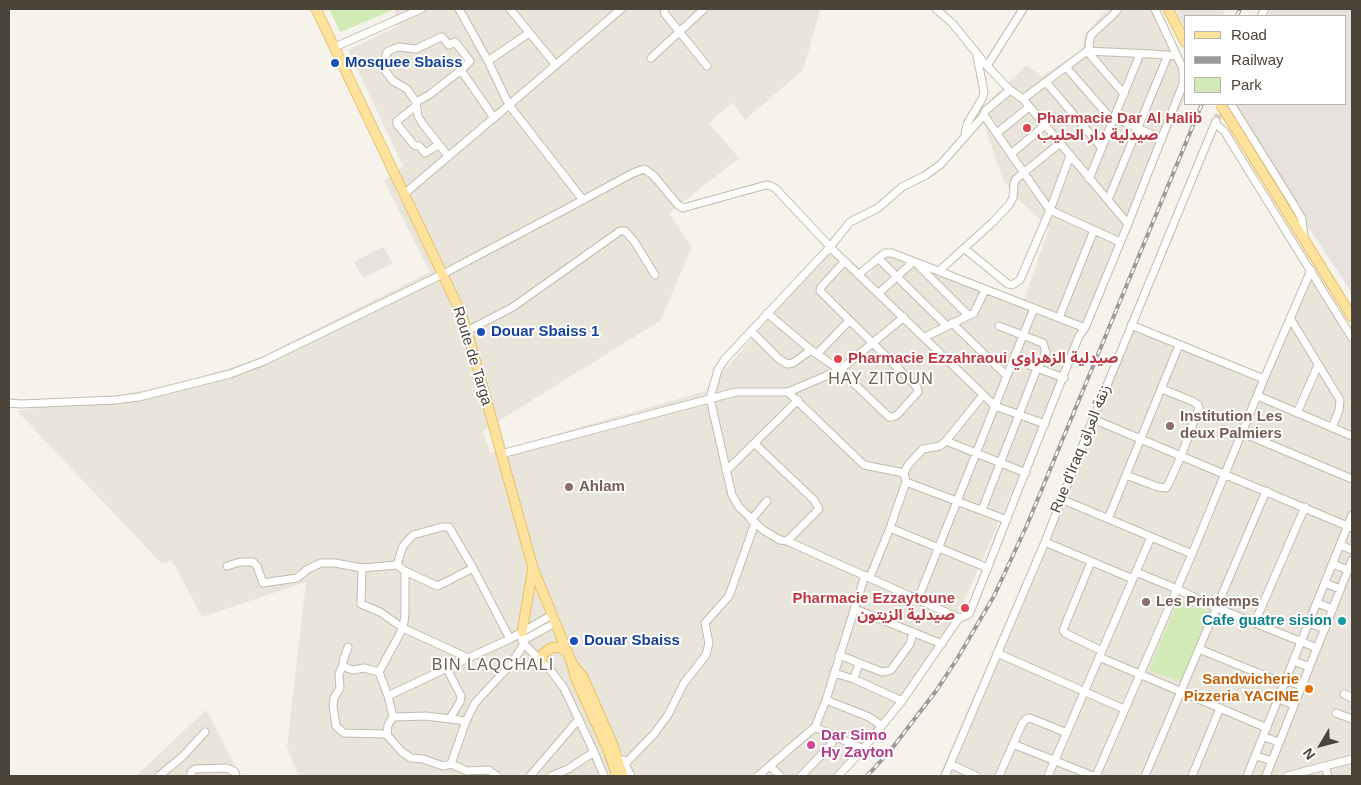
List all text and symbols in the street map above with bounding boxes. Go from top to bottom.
legend [1184,15,1346,105]
text: Road [1231,26,1267,43]
text: Railway [1231,51,1284,68]
place label: Mosquee Sbaiss [345,54,463,72]
marker: Mosquee Sbaiss [329,57,341,69]
text: Park [1231,76,1262,93]
place label: Pharmacie Dar Al Halib صيدلية دار الحليب [1037,110,1202,145]
marker: Pharmacie Dar Al Halib صيدلية دار الحليب [1021,122,1033,134]
street label: Route de Targa [448,304,496,408]
place label: Douar Sbaiss 1 [491,323,599,341]
marker: Douar Sbaiss 1 [475,326,487,338]
place label: Pharmacie Ezzahraoui صيدلية الزهراوي [848,350,1118,368]
marker: Pharmacie Ezzahraoui صيدلية الزهراوي [832,353,844,365]
district label: HAY ZITOUN [827,370,935,390]
street label: Rue d'Iraq زنقة العراق [1047,382,1115,516]
place label: Institution Les deux Palmiers [1180,408,1282,443]
marker: Institution Les deux Palmiers [1164,420,1176,432]
place label: Ahlam [579,478,625,496]
marker: Ahlam [563,481,575,493]
place label: Pharmacie Ezzaytoune صيدلية الزيتون [792,590,955,625]
place label: Les Printemps [1156,593,1259,611]
marker: Les Printemps [1140,596,1152,608]
marker: Pharmacie Ezzaytoune صيدلية الزيتون [959,602,971,614]
place label: Cafe guatre sision [1202,612,1332,630]
marker: Cafe guatre sision [1336,615,1348,627]
place label: Douar Sbaiss [584,632,680,650]
marker: Douar Sbaiss [568,635,580,647]
district label: BIN LAQCHALI [430,656,556,676]
place label: Sandwicherie Pizzeria YACINE [1184,671,1299,706]
marker: Sandwicherie Pizzeria YACINE [1303,683,1315,695]
north arrow [1296,720,1346,770]
place label: Dar Simo Hy Zayton [821,727,894,762]
marker: Dar Simo Hy Zayton [805,739,817,751]
text: N [1300,745,1318,763]

